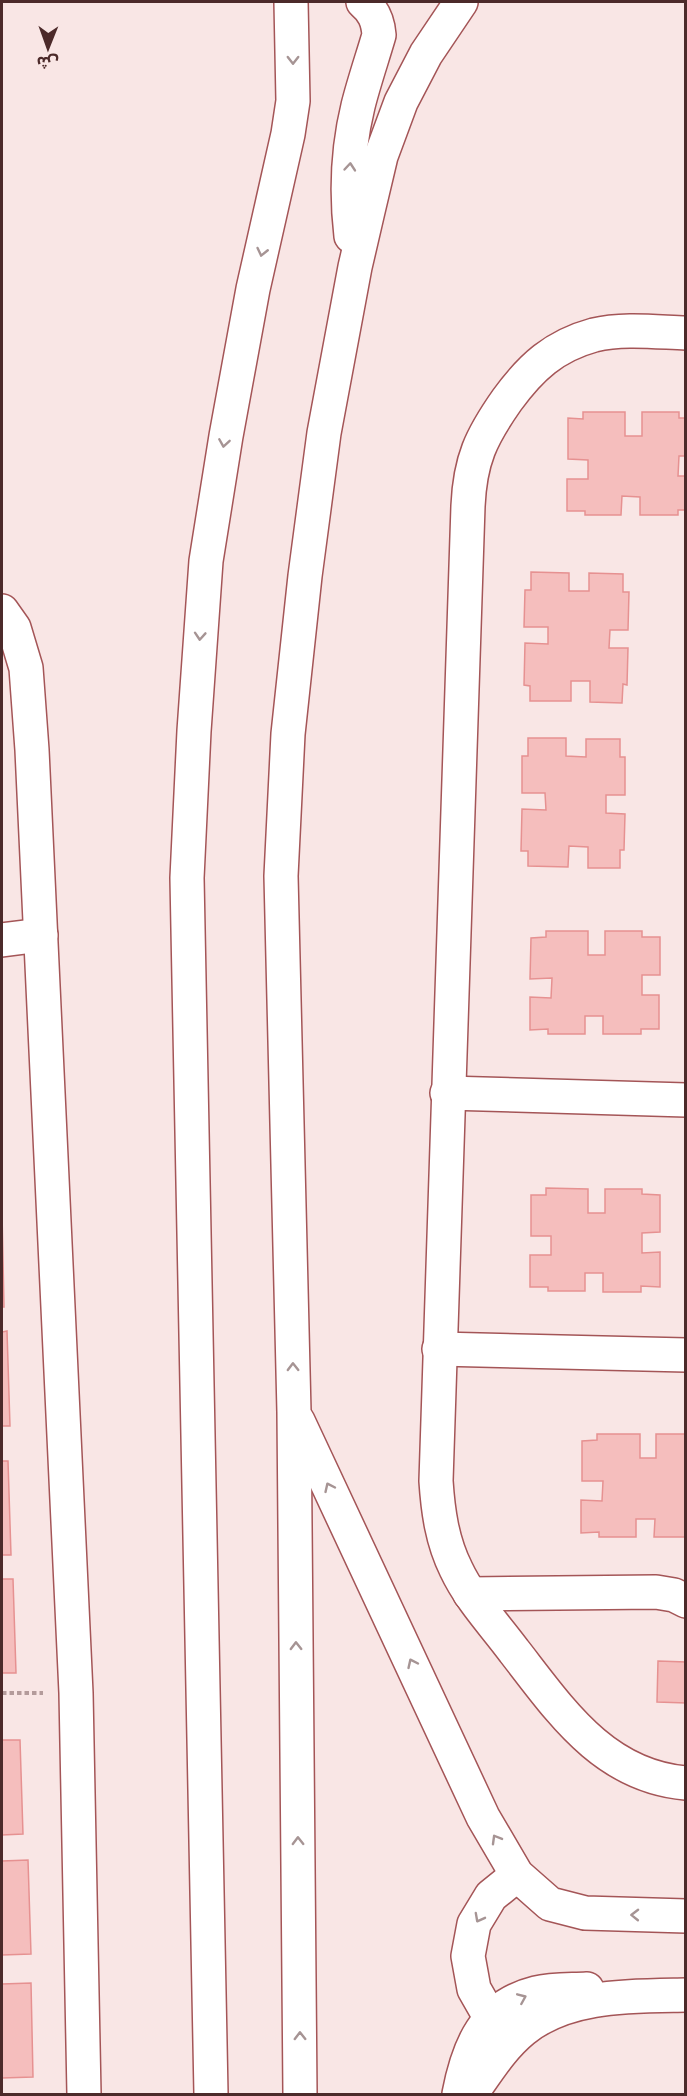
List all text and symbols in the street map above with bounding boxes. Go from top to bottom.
north arrow [18,18,78,78]
text: ش [37,53,59,73]
one-way arrow [287,55,299,64]
one-way arrow [343,163,356,172]
one-way arrow [256,246,269,256]
one-way arrow [219,438,231,448]
one-way arrow [194,632,207,641]
one-way arrow [286,1363,299,1372]
one-way arrow [324,1483,336,1494]
one-way arrow [290,1642,302,1651]
one-way arrow [408,1659,420,1670]
one-way arrow [492,1835,504,1845]
one-way arrow [292,1837,304,1846]
one-way arrow [631,1909,640,1921]
one-way arrow [474,1911,486,1922]
one-way arrow [516,1994,527,2006]
one-way arrow [294,2032,306,2041]

